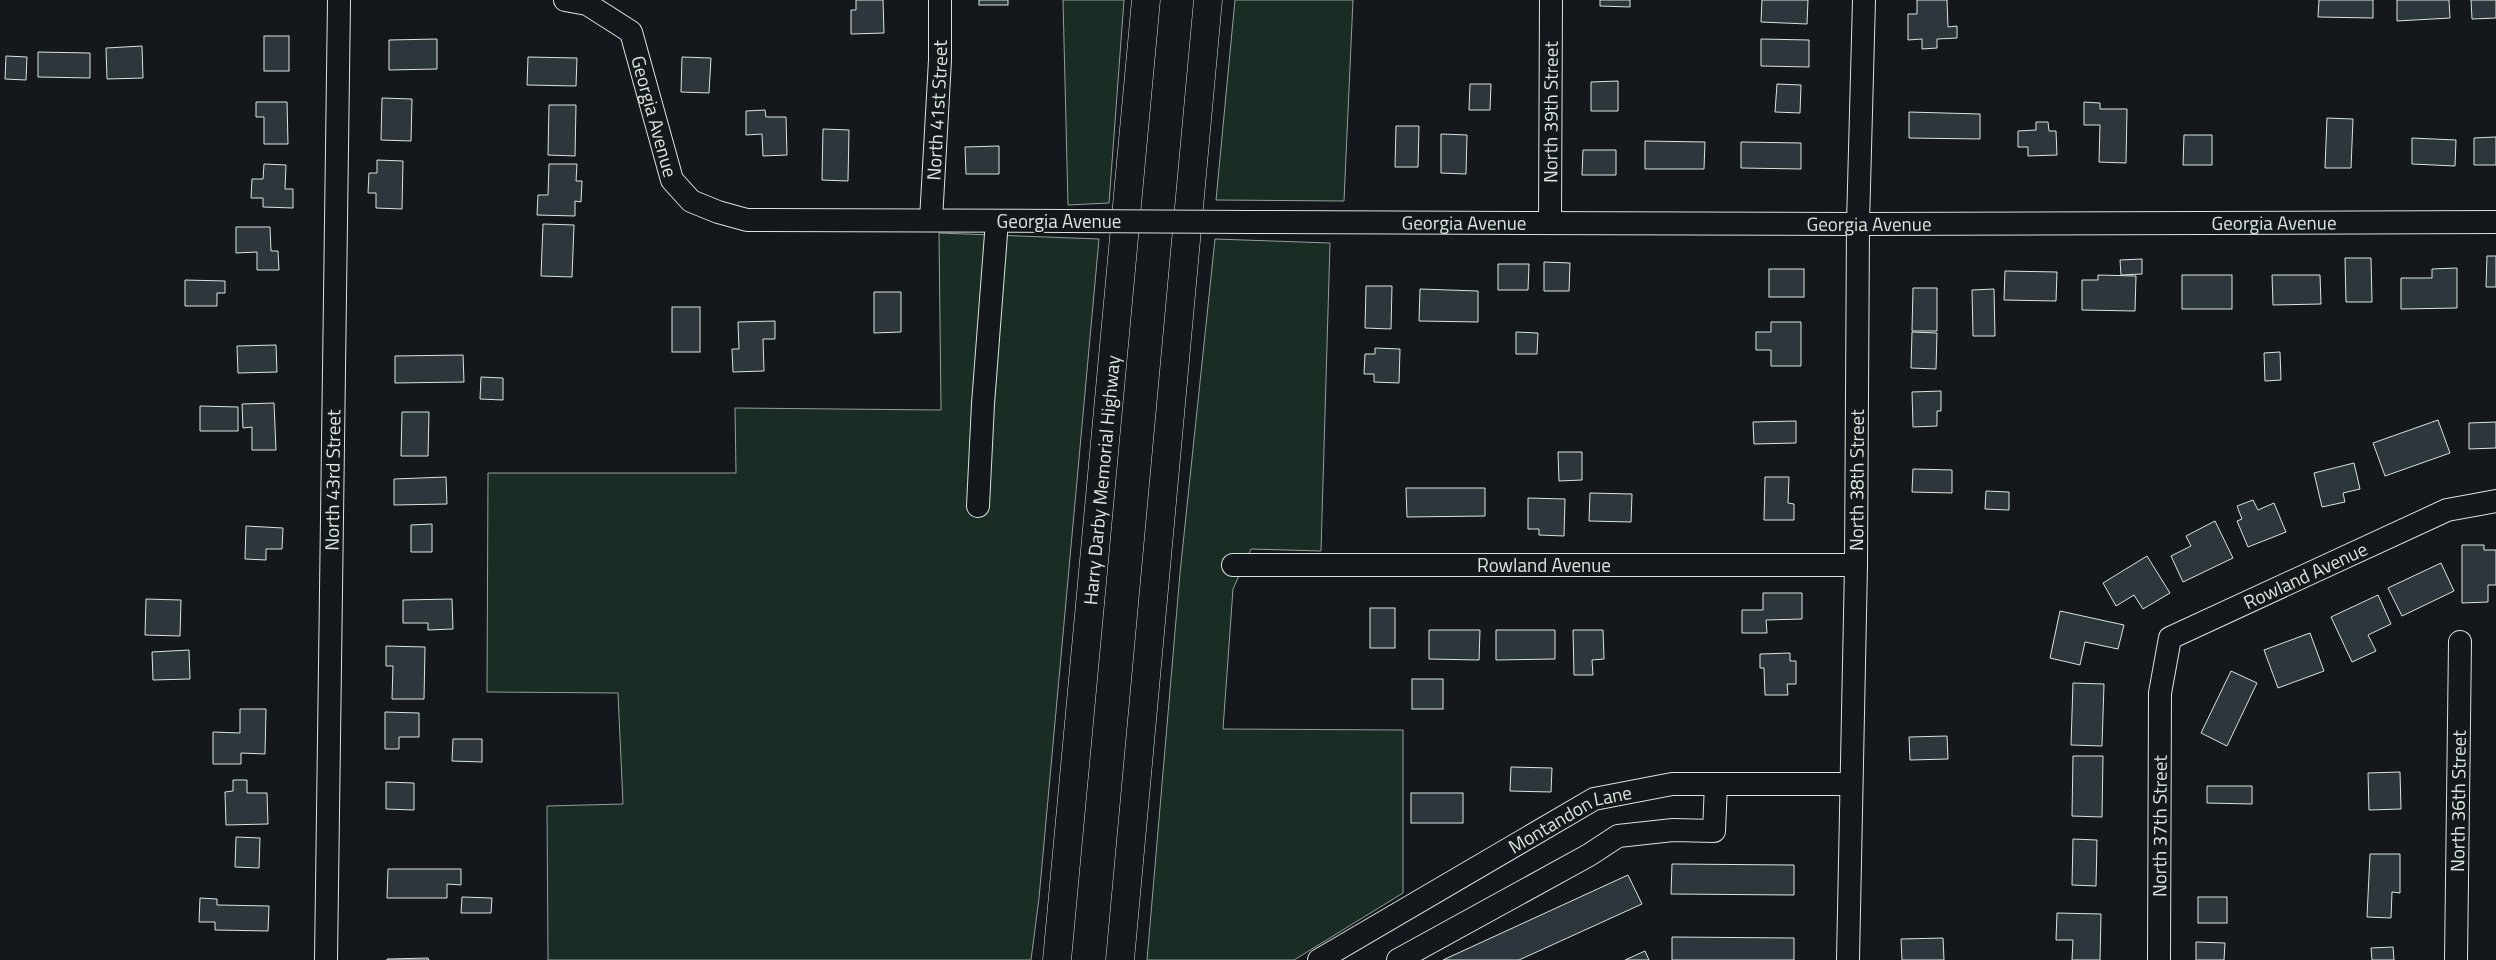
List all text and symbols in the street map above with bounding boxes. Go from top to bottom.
street label: North 41st Street [918,40,954,181]
street label: North 39th Street [1535,41,1565,183]
street label: Georgia Avenue [624,52,685,180]
street label: Georgia Avenue [997,206,1121,235]
street label: Georgia Avenue [1401,207,1527,237]
street label: Georgia Avenue [2211,208,2337,237]
street label: Georgia Avenue [1806,209,1932,238]
street label: Harry Darby Memorial Highway [1075,354,1127,606]
street label: North 43rd Street [317,409,347,551]
street label: North 38th Street [1841,409,1871,551]
street label: Rowland Avenue [2238,534,2372,616]
street label: Rowland Avenue [1477,550,1611,579]
street label: North 36th Street [2442,730,2473,872]
street label: North 37th Street [2144,755,2174,897]
street label: Montandon Lane [1502,777,1634,860]

